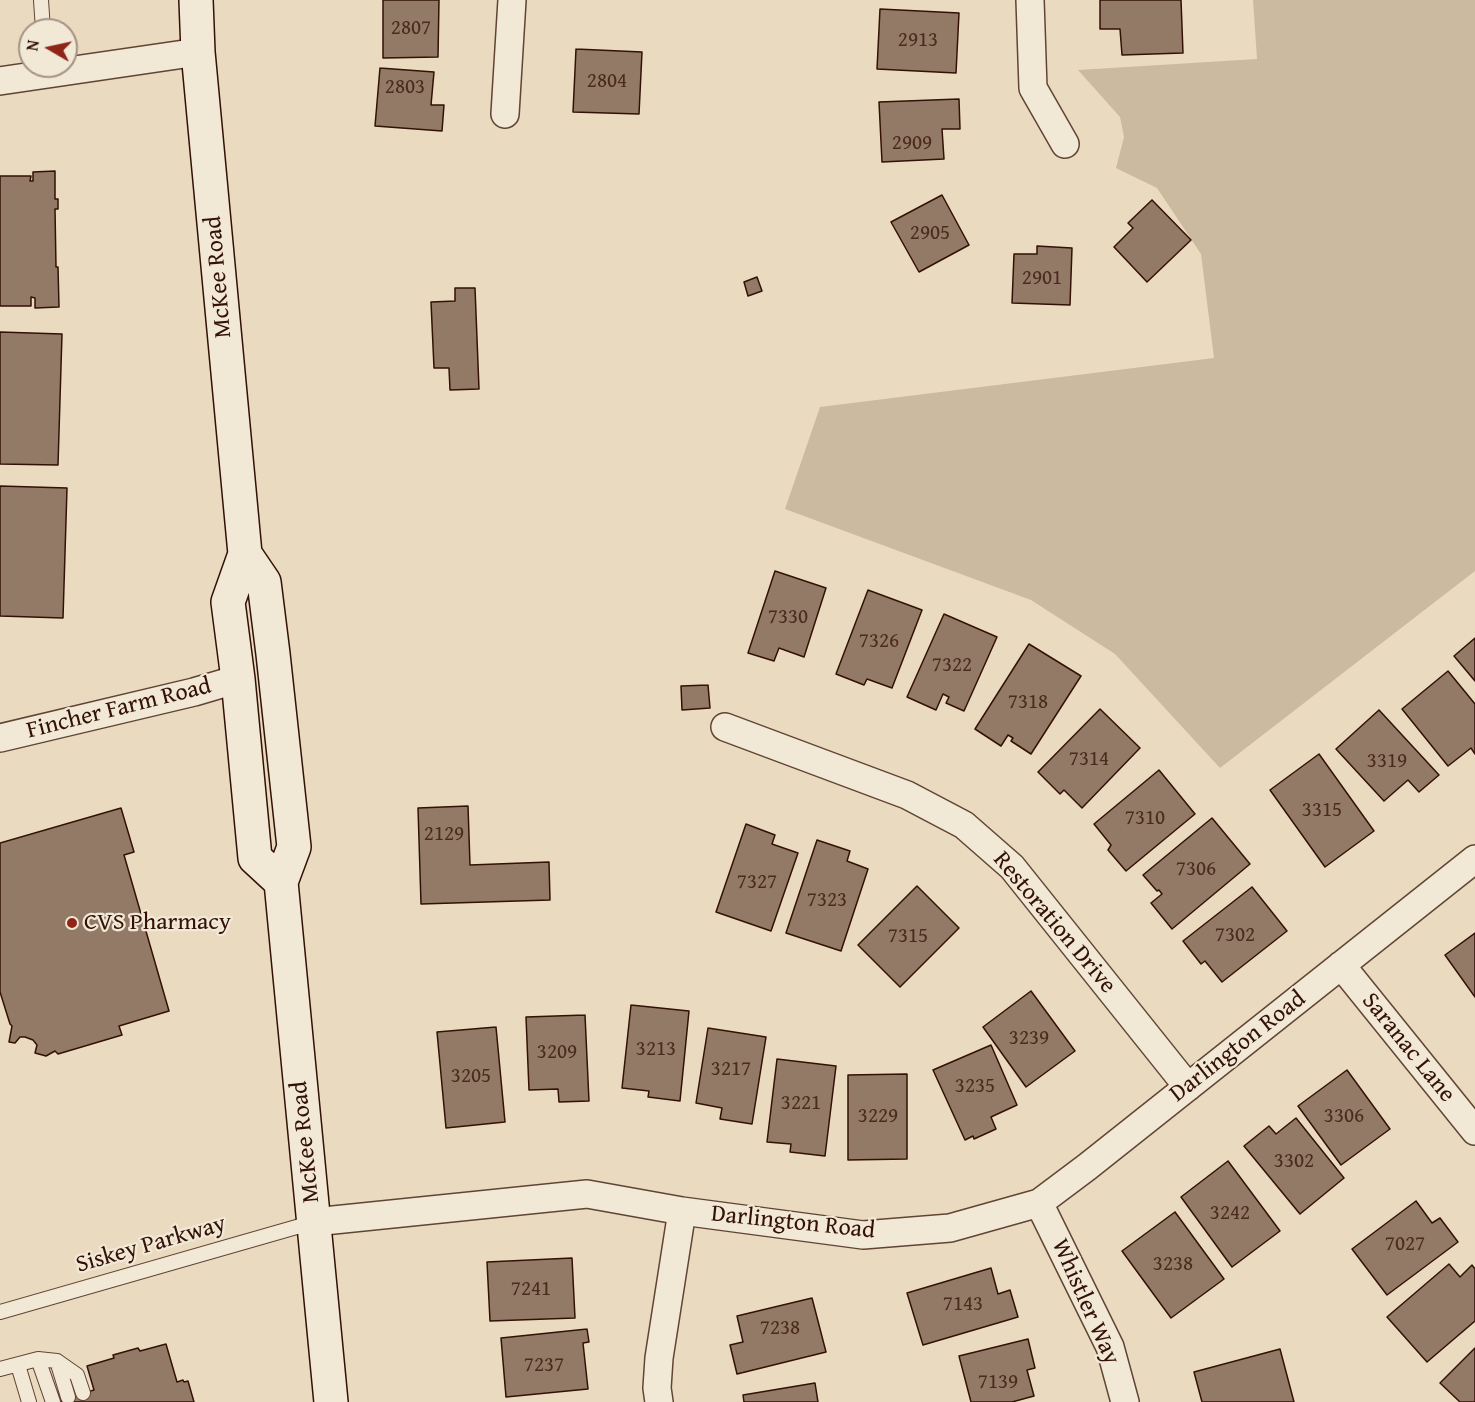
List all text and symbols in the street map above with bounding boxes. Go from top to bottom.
house number: 2807 [391,16,431,42]
north arrow [18,18,78,78]
house number: 2913 [898,28,938,54]
text: N [20,38,45,53]
house number: 2804 [587,69,627,95]
house number: 2803 [385,75,425,101]
house number: 2909 [892,131,932,157]
street label: McKee Road [199,215,239,339]
house number: 2905 [910,221,950,247]
house number: 2901 [1022,266,1062,292]
house number: 7330 [768,605,808,631]
house number: 7326 [859,629,899,655]
house number: 7322 [932,653,972,679]
street label: Fincher Farm Road [24,672,214,746]
house number: 7318 [1008,690,1048,716]
house number: 7314 [1069,747,1109,773]
house number: 3319 [1367,749,1407,775]
house number: 3315 [1302,798,1342,824]
house number: 7310 [1125,806,1165,832]
house number: 2129 [424,822,464,848]
street label: Restoration Drive [986,846,1122,1000]
house number: 7306 [1176,857,1216,883]
house number: 7327 [737,870,777,896]
house number: 7323 [807,888,847,914]
place label: CVS Pharmacy [84,909,231,937]
marker: CVS Pharmacy [65,916,79,930]
house number: 7302 [1215,923,1255,949]
house number: 7315 [888,924,928,950]
street label: Darlington Road [1164,985,1312,1109]
street label: Saranac Lane [1355,987,1461,1109]
house number: 3239 [1009,1026,1049,1052]
house number: 3213 [636,1037,676,1063]
house number: 3209 [537,1040,577,1066]
house number: 3217 [711,1057,751,1083]
house number: 3205 [451,1064,491,1090]
house number: 3235 [955,1074,995,1100]
street label: McKee Road [285,1080,327,1204]
house number: 3221 [781,1091,821,1117]
house number: 3229 [858,1104,898,1130]
house number: 3306 [1324,1104,1364,1130]
house number: 3302 [1274,1149,1314,1175]
street label: Darlington Road [710,1200,876,1246]
house number: 3242 [1210,1201,1250,1227]
street label: Siskey Parkway [73,1210,229,1280]
house number: 7027 [1385,1232,1425,1258]
street label: Whistler Way [1044,1235,1126,1369]
house number: 3238 [1153,1252,1193,1278]
house number: 7241 [511,1277,551,1303]
house number: 7143 [943,1292,983,1318]
house number: 7238 [760,1316,800,1342]
house number: 7237 [524,1353,564,1379]
house number: 7139 [978,1370,1018,1396]

